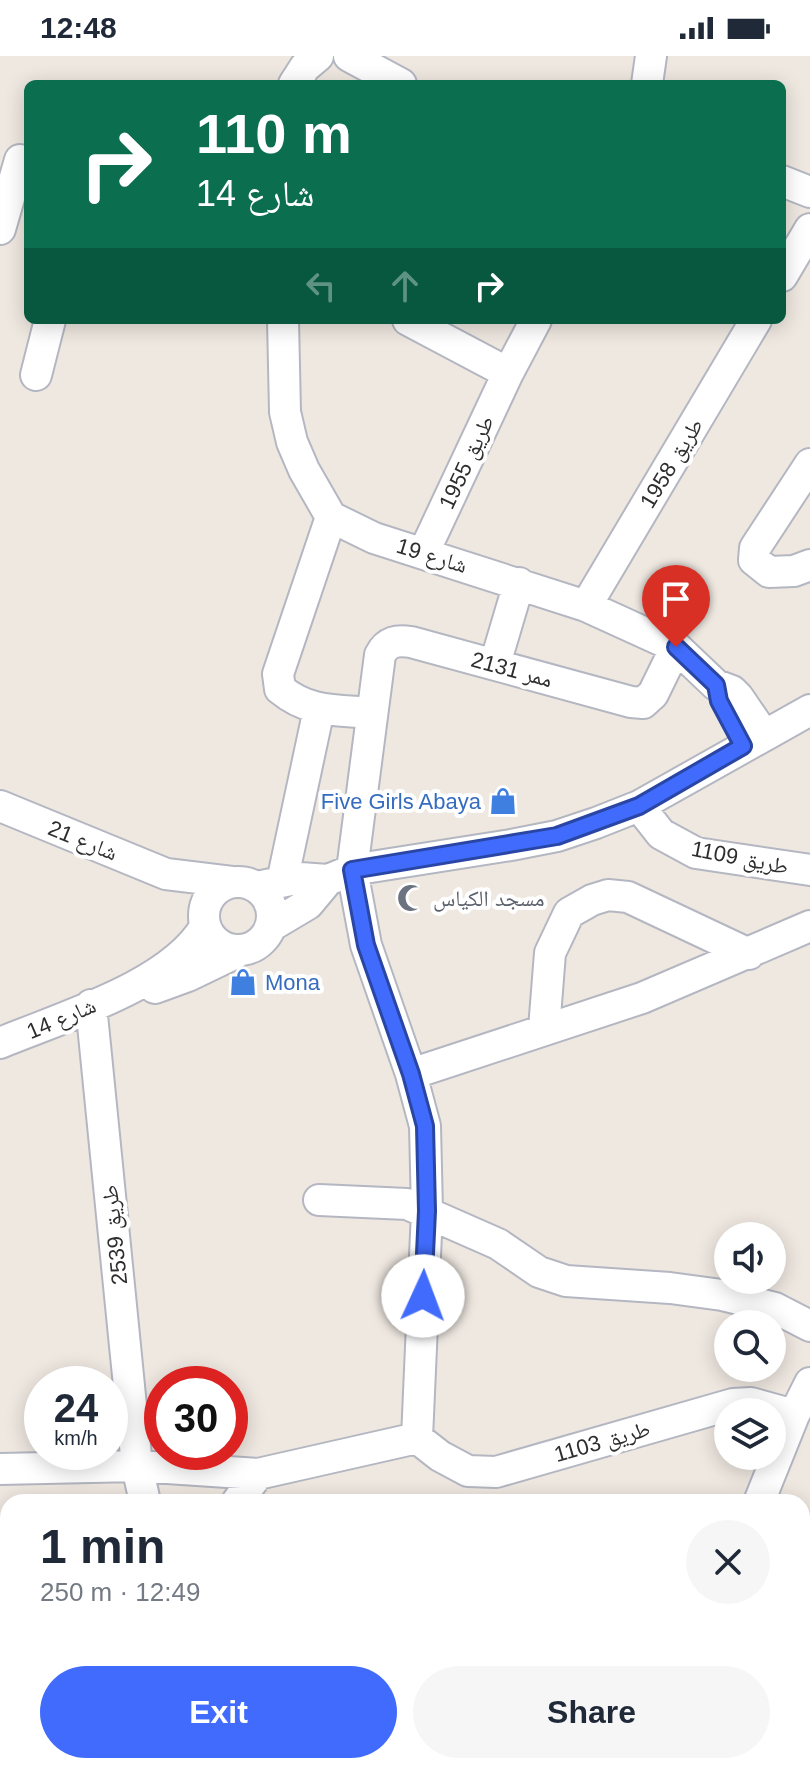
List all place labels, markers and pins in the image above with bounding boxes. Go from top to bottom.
pin [642,565,710,647]
shop icon: Five Girls Abaya [488,786,518,816]
place label: Five Girls Abaya [321,789,482,814]
mosque icon: مسجد الكياس [396,883,426,913]
place label: مسجد الكياس [433,886,545,912]
shop icon: Mona [228,967,258,997]
place label: Mona [265,970,321,995]

